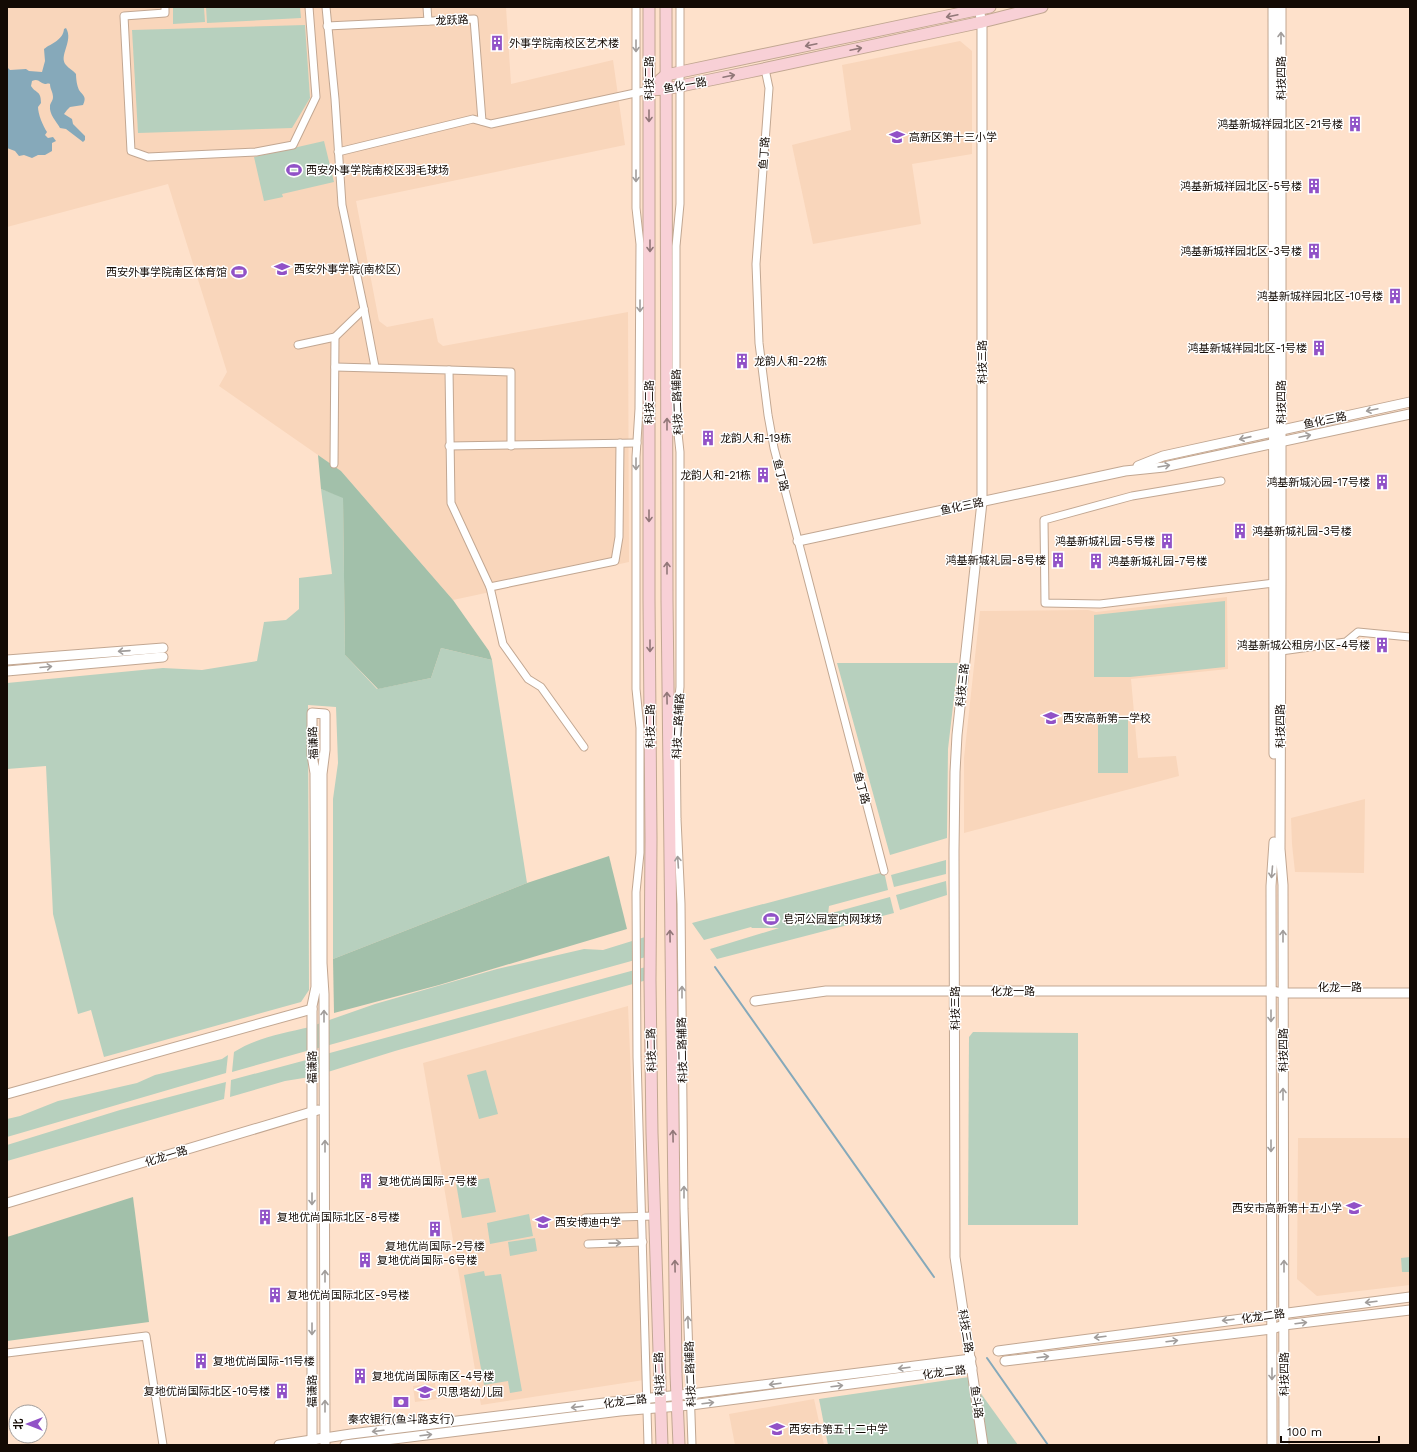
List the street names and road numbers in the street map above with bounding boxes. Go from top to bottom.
street label: 龙跃路 [435,13,469,28]
street label: 科技二路 [643,56,656,100]
street label: 科技四路 [1275,56,1288,100]
street label: 鱼化一路 [662,75,708,96]
street label: 鱼丁路 [757,136,772,170]
street label: 科技三路 [976,340,989,384]
street label: 科技二路辅路 [670,369,685,435]
street label: 科技二路 [643,380,656,424]
street label: 科技四路 [1275,380,1288,424]
street label: 鱼化三路 [1302,410,1348,431]
street label: 鱼丁路 [770,458,791,493]
street label: 鱼化三路 [939,496,985,517]
street label: 科技三路 [954,662,971,708]
street label: 科技二路辅路 [670,693,687,759]
street label: 科技二路 [644,704,657,748]
street label: 科技四路 [1274,704,1287,748]
street label: 福谦路 [306,726,321,760]
street label: 鱼丁路 [851,771,872,806]
street label: 化龙一路 [1318,981,1362,994]
street label: 化龙一路 [991,985,1035,998]
street label: 科技三路 [949,986,962,1030]
street label: 科技二路辅路 [675,1017,690,1083]
street label: 科技二路 [645,1028,658,1072]
street label: 科技四路 [1277,1028,1290,1072]
street label: 福谦路 [306,1051,319,1084]
street label: 化龙一路 [143,1144,189,1169]
street label: 化龙二路 [1240,1307,1286,1326]
street label: 科技三路 [956,1308,975,1354]
street label: 科技二路辅路 [683,1341,698,1407]
street label: 科技二路 [652,1352,667,1396]
street label: 科技四路 [1278,1352,1291,1396]
street label: 化龙二路 [921,1363,967,1382]
street label: 福谦路 [306,1375,319,1408]
street label: 鱼斗路 [968,1385,985,1419]
street label: 化龙二路 [602,1392,648,1411]

